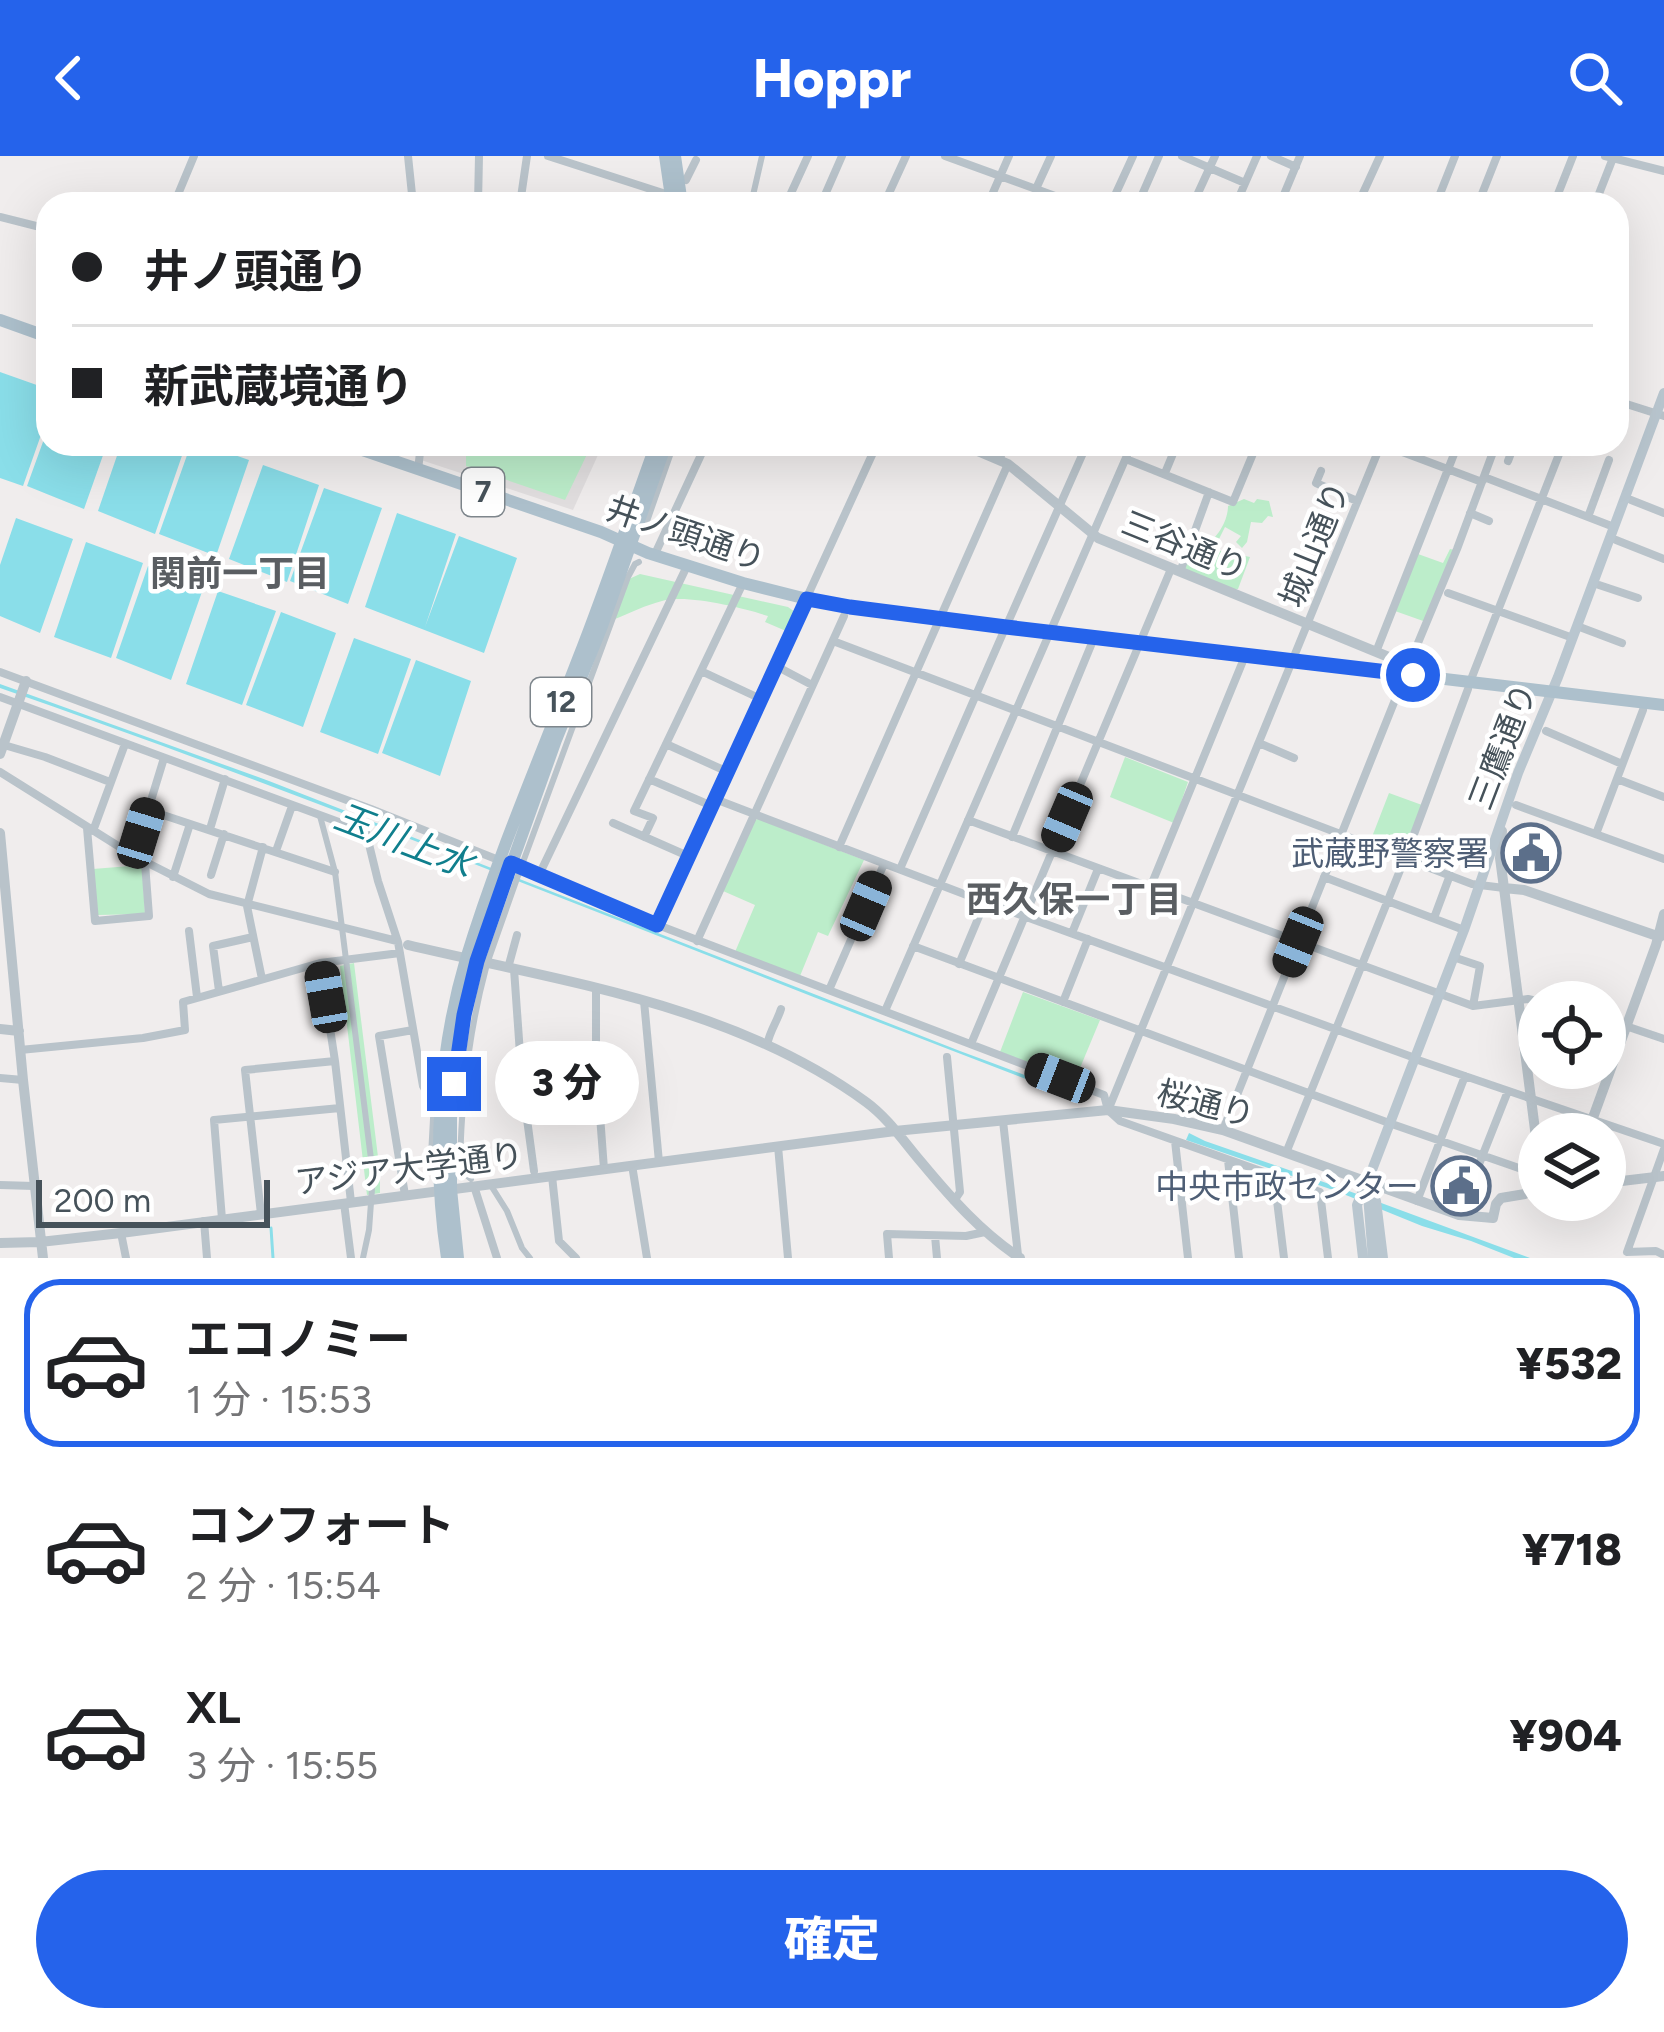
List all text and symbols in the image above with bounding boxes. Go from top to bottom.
icon: back [36,45,102,111]
icon: search [1562,45,1628,111]
text: Hoppr [753,46,911,111]
text: 井ノ頭通り [144,244,369,298]
text: 新武蔵境通り [144,359,414,413]
road number: 7 [462,468,504,516]
street label: 城山通り [1272,476,1357,613]
street label: 井ノ頭通り [601,488,770,579]
street label: 三谷通り [1116,503,1253,588]
district label: 関前一丁目 [150,552,330,595]
route start [1386,648,1440,702]
road number: 12 [531,678,591,726]
street label: 三鷹通り [1461,678,1544,815]
car [1036,777,1098,857]
car [113,793,169,873]
water label: 玉川上水 [329,795,482,888]
public building icon: 武蔵野警察署 [1500,822,1562,884]
place label: 武蔵野警察署 [1291,834,1489,873]
car [835,866,897,946]
district label: 西久保一丁目 [966,878,1182,921]
car [1268,902,1328,982]
car [302,958,350,1036]
map controls [1518,981,1626,1221]
button: locate [1518,981,1626,1089]
callout: 3 分 [496,1042,640,1126]
car [1020,1048,1100,1108]
route end [427,1057,481,1111]
text: 3 分 [532,1059,602,1106]
street label: 桜通り [1153,1073,1259,1134]
button: layers [1518,1113,1626,1221]
street label: アジア大学通り [293,1135,525,1202]
public building icon: 中央市政センター [1430,1155,1492,1217]
place label: 中央市政センター [1155,1167,1419,1206]
scale bar [36,1174,270,1227]
text: 200 m [54,1181,151,1220]
icon: car [42,1309,150,1417]
text: エコノミー [186,1312,411,1366]
text: ¥532 [1516,1336,1622,1390]
text: 1 分 · 15:53 [186,1376,372,1423]
icon: car [42,1495,150,1603]
text: コンフォート [186,1498,455,1552]
text: ¥718 [1522,1522,1622,1576]
text: 2 分 · 15:54 [186,1562,381,1609]
text: XL [186,1680,241,1734]
icon: car [42,1681,150,1789]
text: ¥904 [1510,1708,1622,1762]
text: 3 分 · 15:55 [186,1742,378,1789]
button: 確定 [36,1870,1628,2008]

